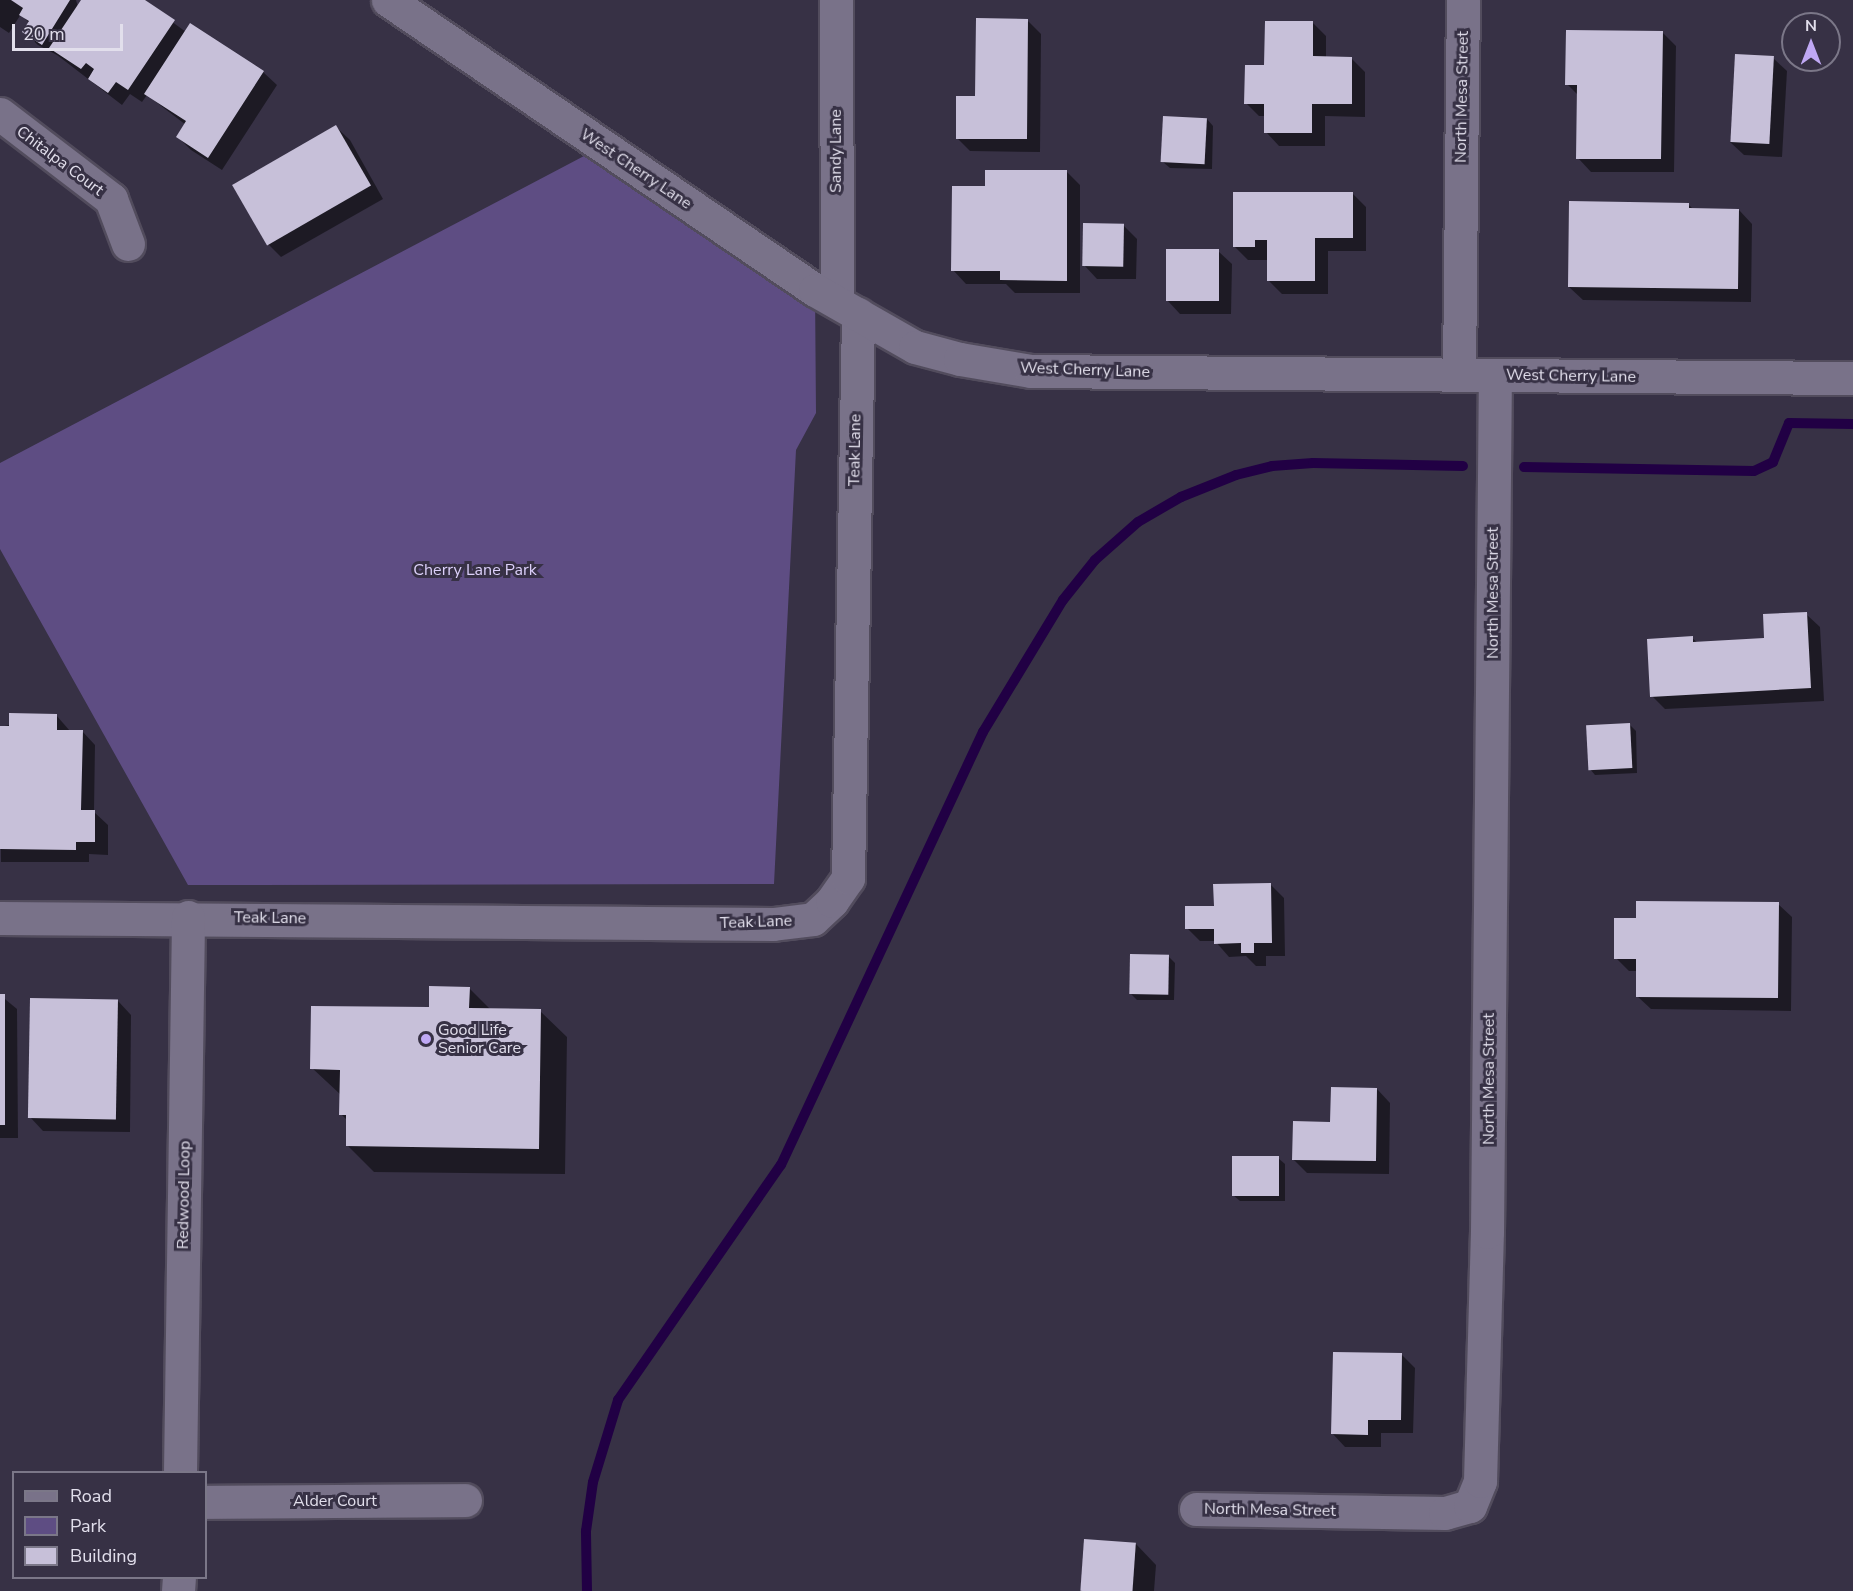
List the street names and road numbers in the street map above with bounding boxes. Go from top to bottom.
street label: North Mesa Street [1451,31,1473,163]
street label: Sandy Lane [826,109,846,193]
street label: Chitalpa Court [13,122,107,200]
street label: West Cherry Lane [577,125,695,213]
street label: West Cherry Lane [1020,358,1150,382]
street label: West Cherry Lane [1506,365,1636,387]
street label: Teak Lane [845,414,865,486]
street label: North Mesa Street [1483,527,1503,659]
street label: Teak Lane [234,908,306,928]
street label: Teak Lane [720,911,792,933]
street label: North Mesa Street [1479,1013,1499,1145]
street label: Redwood Loop [173,1141,195,1249]
street label: Alder Court [293,1491,377,1511]
street label: North Mesa Street [1204,1499,1336,1521]

